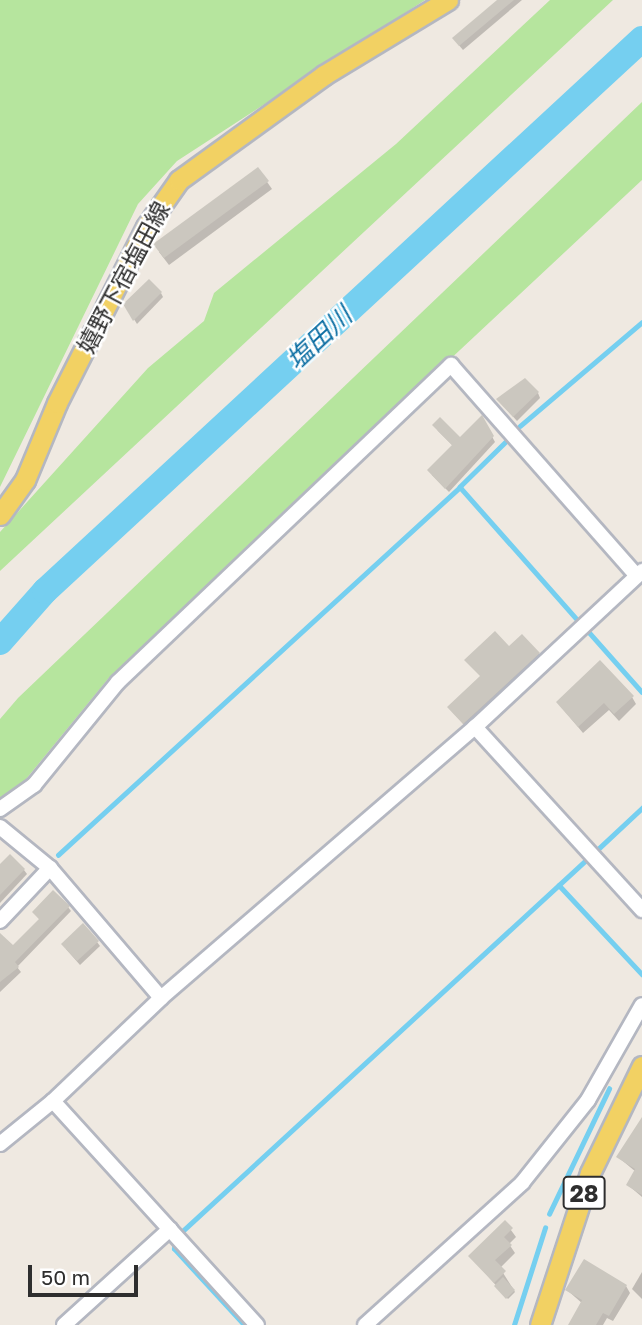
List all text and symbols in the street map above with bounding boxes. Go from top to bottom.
street label: 嬉野下宿塩田線 [71,196,175,358]
water label: 塩田川 [280,300,358,376]
road number: 28 [561,1174,607,1212]
scale bar [32,1252,142,1296]
text: 50 m [41,1264,90,1290]

